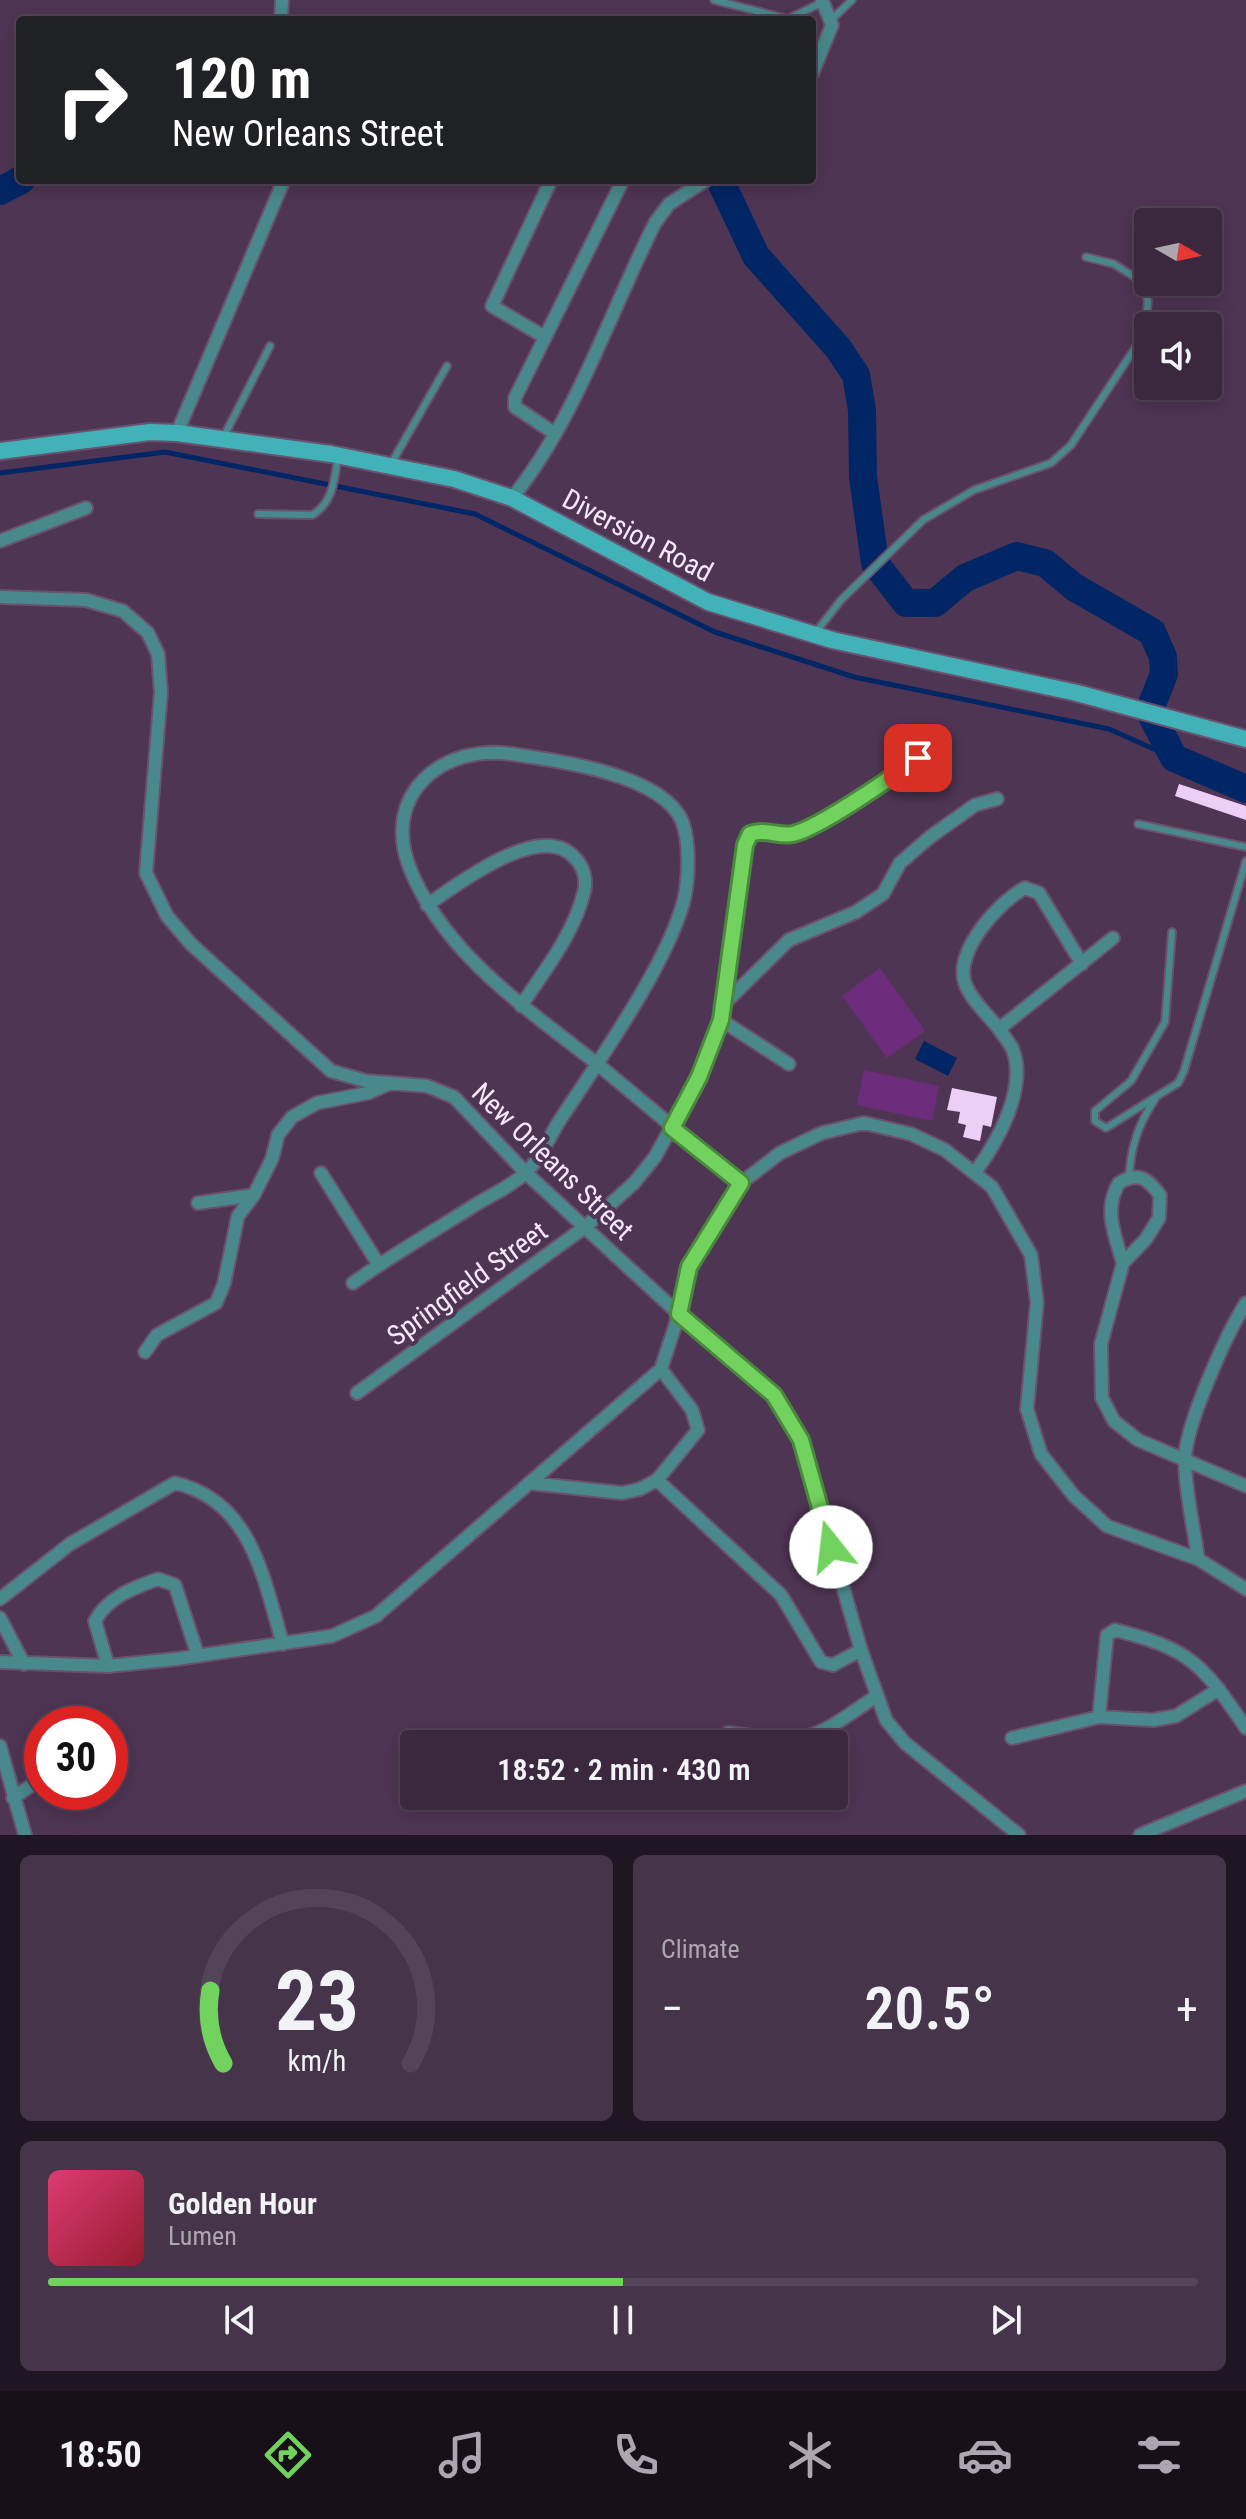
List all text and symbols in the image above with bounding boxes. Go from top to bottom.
text: 120 m [172,46,311,112]
icon: right [40,48,144,152]
text: New Orleans Street [172,113,444,155]
north arrow [1134,208,1222,296]
map controls [1134,208,1222,400]
button: sound [1134,312,1222,400]
street label: Diversion Road [557,482,718,589]
pin [884,724,952,792]
icon: arrive [896,736,940,780]
street label: New Orleans Street [465,1076,640,1247]
street label: Springfield Street [381,1214,554,1353]
position arrow [789,1505,873,1589]
speed limit sign: 30 [24,1706,128,1810]
text: 18:52 · 2 min · 430 m [497,1752,751,1787]
text: Climate [661,1934,740,1964]
text: 23 [274,1953,359,2050]
text: 20.5° [864,1973,995,2044]
text: − [661,1983,683,2035]
text: + [1176,1983,1198,2035]
text: km/h [287,2044,346,2078]
text: Golden Hour [168,2186,317,2221]
text: Lumen [168,2221,237,2251]
icon: previous [218,2298,262,2342]
icon: pause [601,2298,645,2342]
icon: next [984,2298,1028,2342]
icon: directions [260,2427,316,2483]
icon: music [434,2427,490,2483]
icon: phone [608,2427,664,2483]
icon: climate [782,2427,838,2483]
icon: car [957,2427,1013,2483]
icon: filters [1131,2427,1187,2483]
text: 18:50 [59,2434,142,2476]

